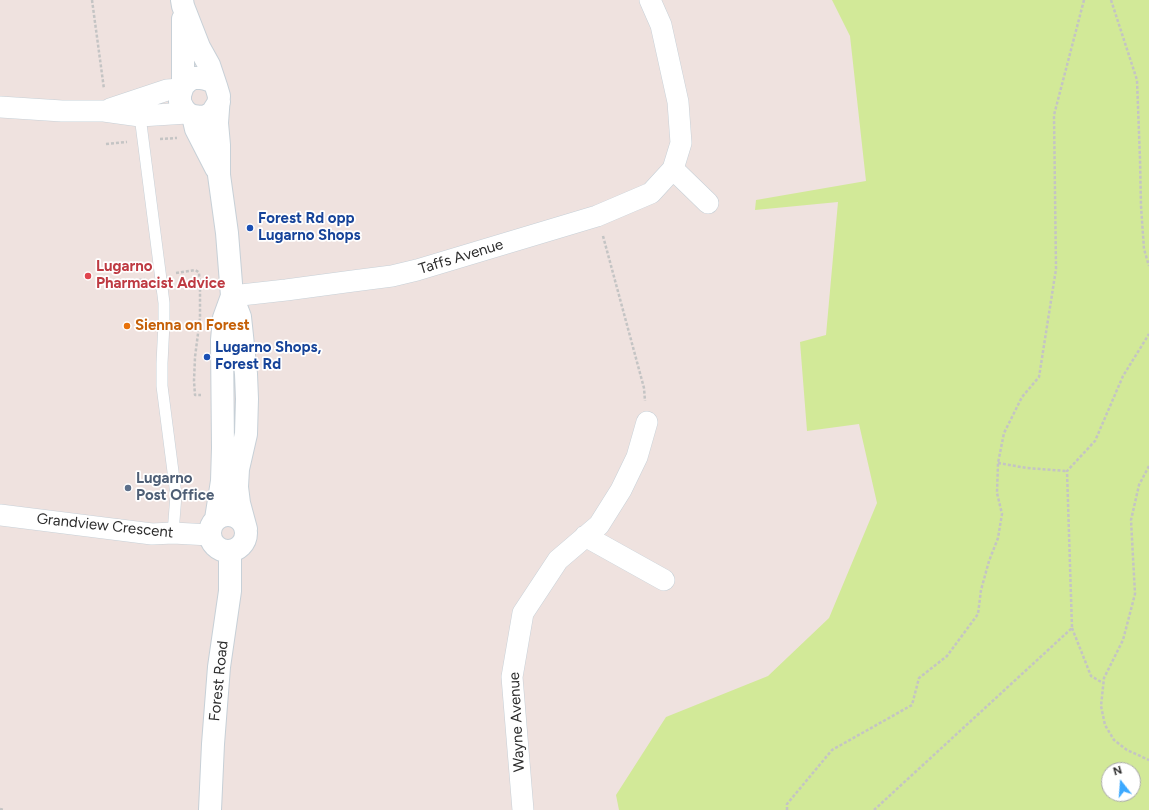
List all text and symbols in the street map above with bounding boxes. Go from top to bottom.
place label: Forest Rd opp Lugarno Shops [258,210,360,245]
marker: Forest Rd opp Lugarno Shops [245,223,255,233]
street label: Taffs Avenue [417,236,505,278]
place label: Lugarno Pharmacist Advice [96,258,225,293]
marker: Lugarno Pharmacist Advice [83,271,93,281]
place label: Sienna on Forest [135,317,250,335]
marker: Sienna on Forest [122,321,132,331]
place label: Lugarno Shops, Forest Rd [215,339,321,374]
marker: Lugarno Shops, Forest Rd [202,352,212,362]
place label: Lugarno Post Office [136,470,214,505]
marker: Lugarno Post Office [123,483,133,493]
street label: Grandview Crescent [36,510,174,542]
street label: Forest Road [206,640,232,722]
street label: Wayne Avenue [505,671,529,773]
north arrow [1101,762,1141,802]
text: N [1112,764,1124,778]

